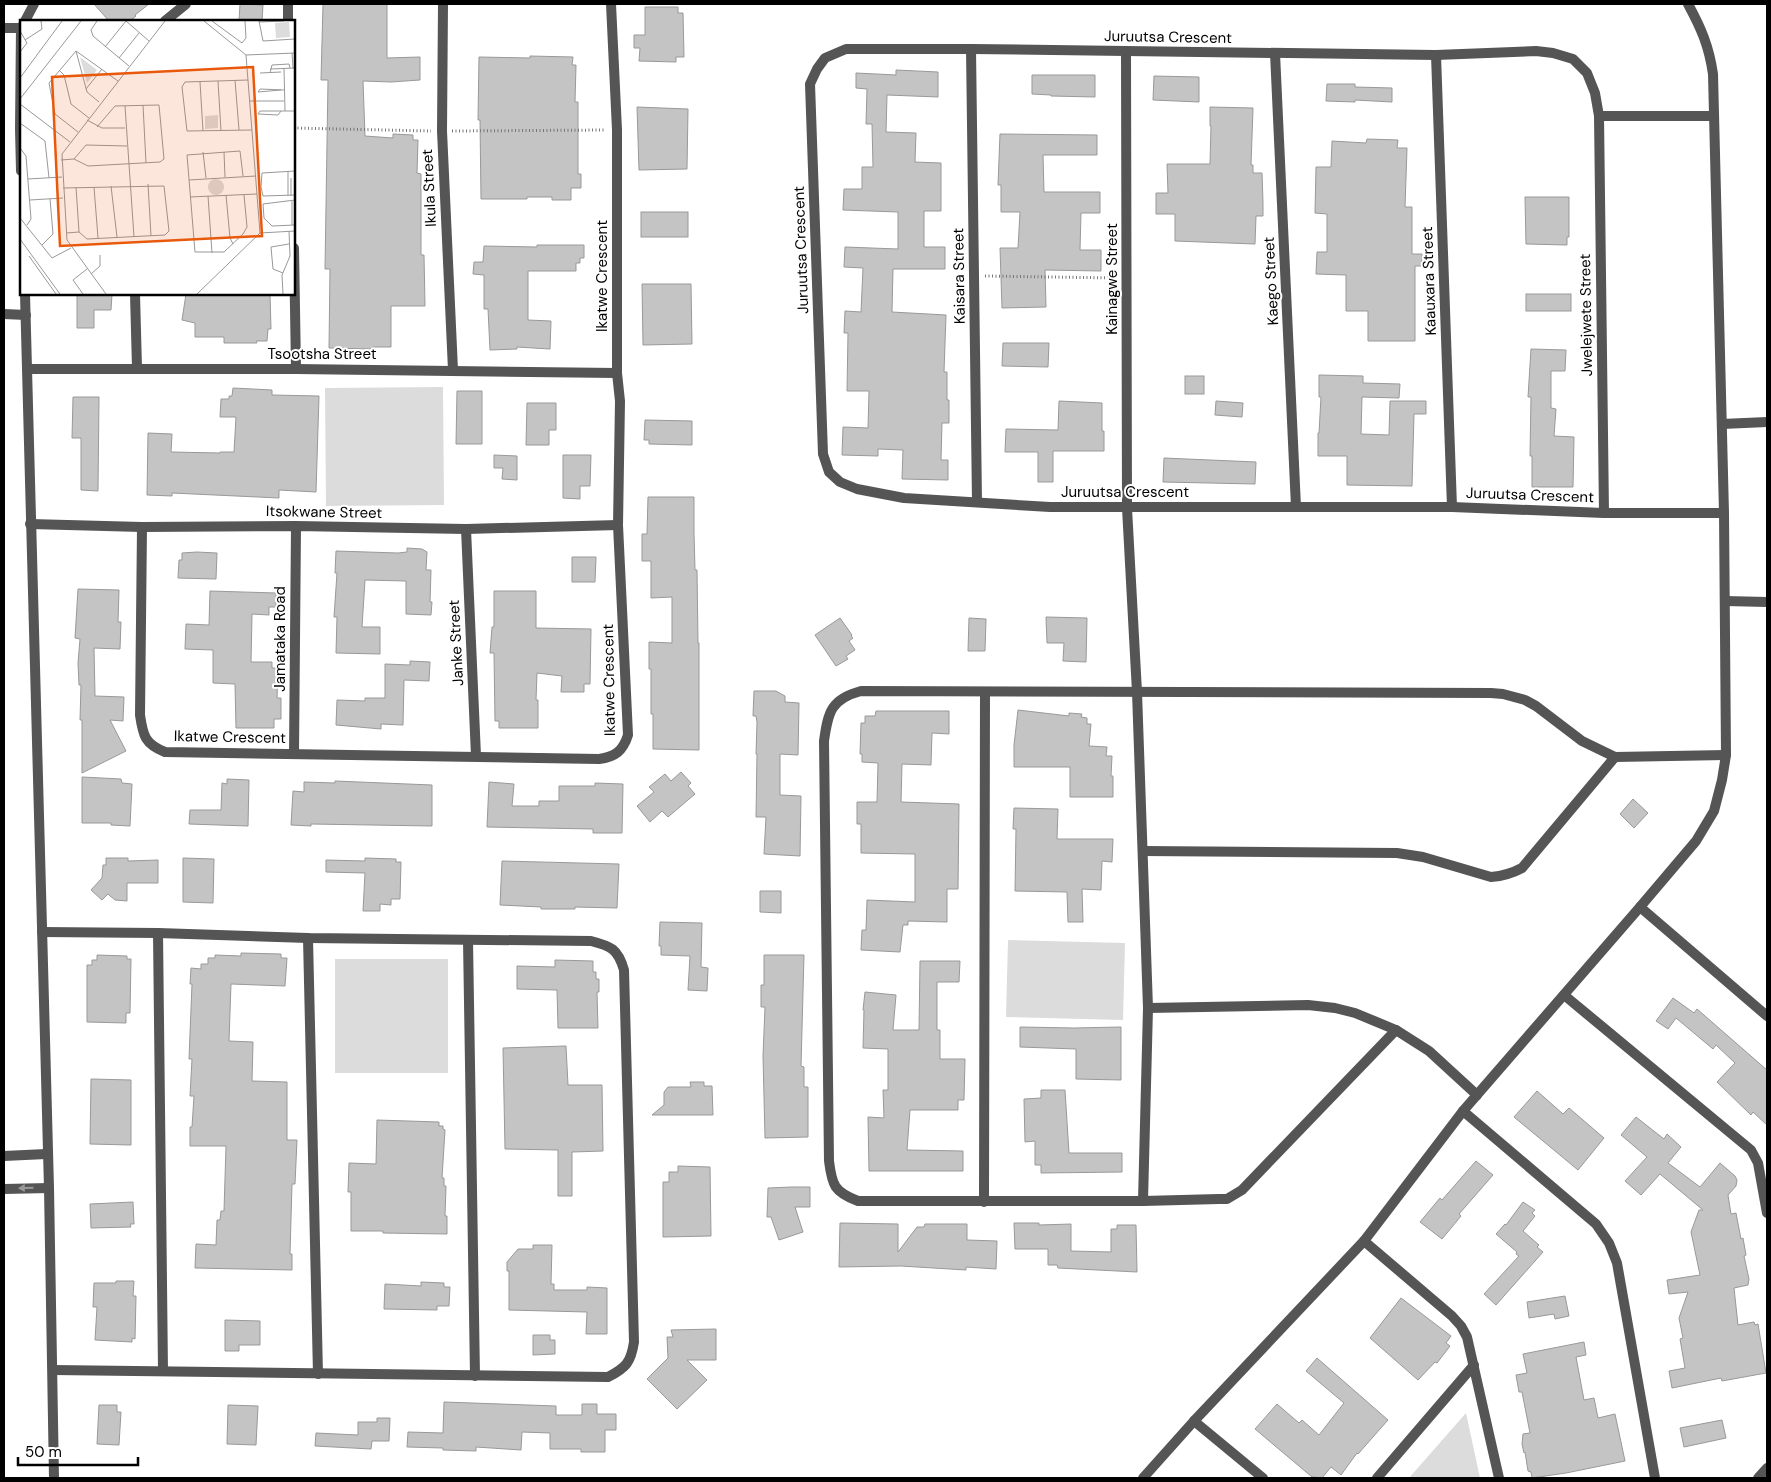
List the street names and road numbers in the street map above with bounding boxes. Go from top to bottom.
street label: Juruutsa Crescent [1104,26,1232,48]
street label: Ikula Street [417,149,441,227]
street label: Juruutsa Crescent [789,186,813,314]
street label: Ikatwe Crescent [592,220,612,332]
street label: Kainagwe Street [1102,223,1122,335]
street label: Kaauxara Street [1417,226,1441,336]
street label: Kaisara Street [948,228,970,324]
street label: Kaego Street [1259,236,1283,326]
street label: Jwelejwete Street [1575,253,1597,377]
street label: Tsootsha Street [267,344,377,364]
street label: Juruutsa Crescent [1061,482,1189,502]
street label: Juruutsa Crescent [1466,483,1594,507]
street label: Itsokwane Street [266,501,382,523]
street label: Jamataka Road [270,586,290,692]
street label: Janke Street [444,599,468,687]
street label: Ikatwe Crescent [598,624,620,736]
street label: Ikatwe Crescent [174,726,286,748]

